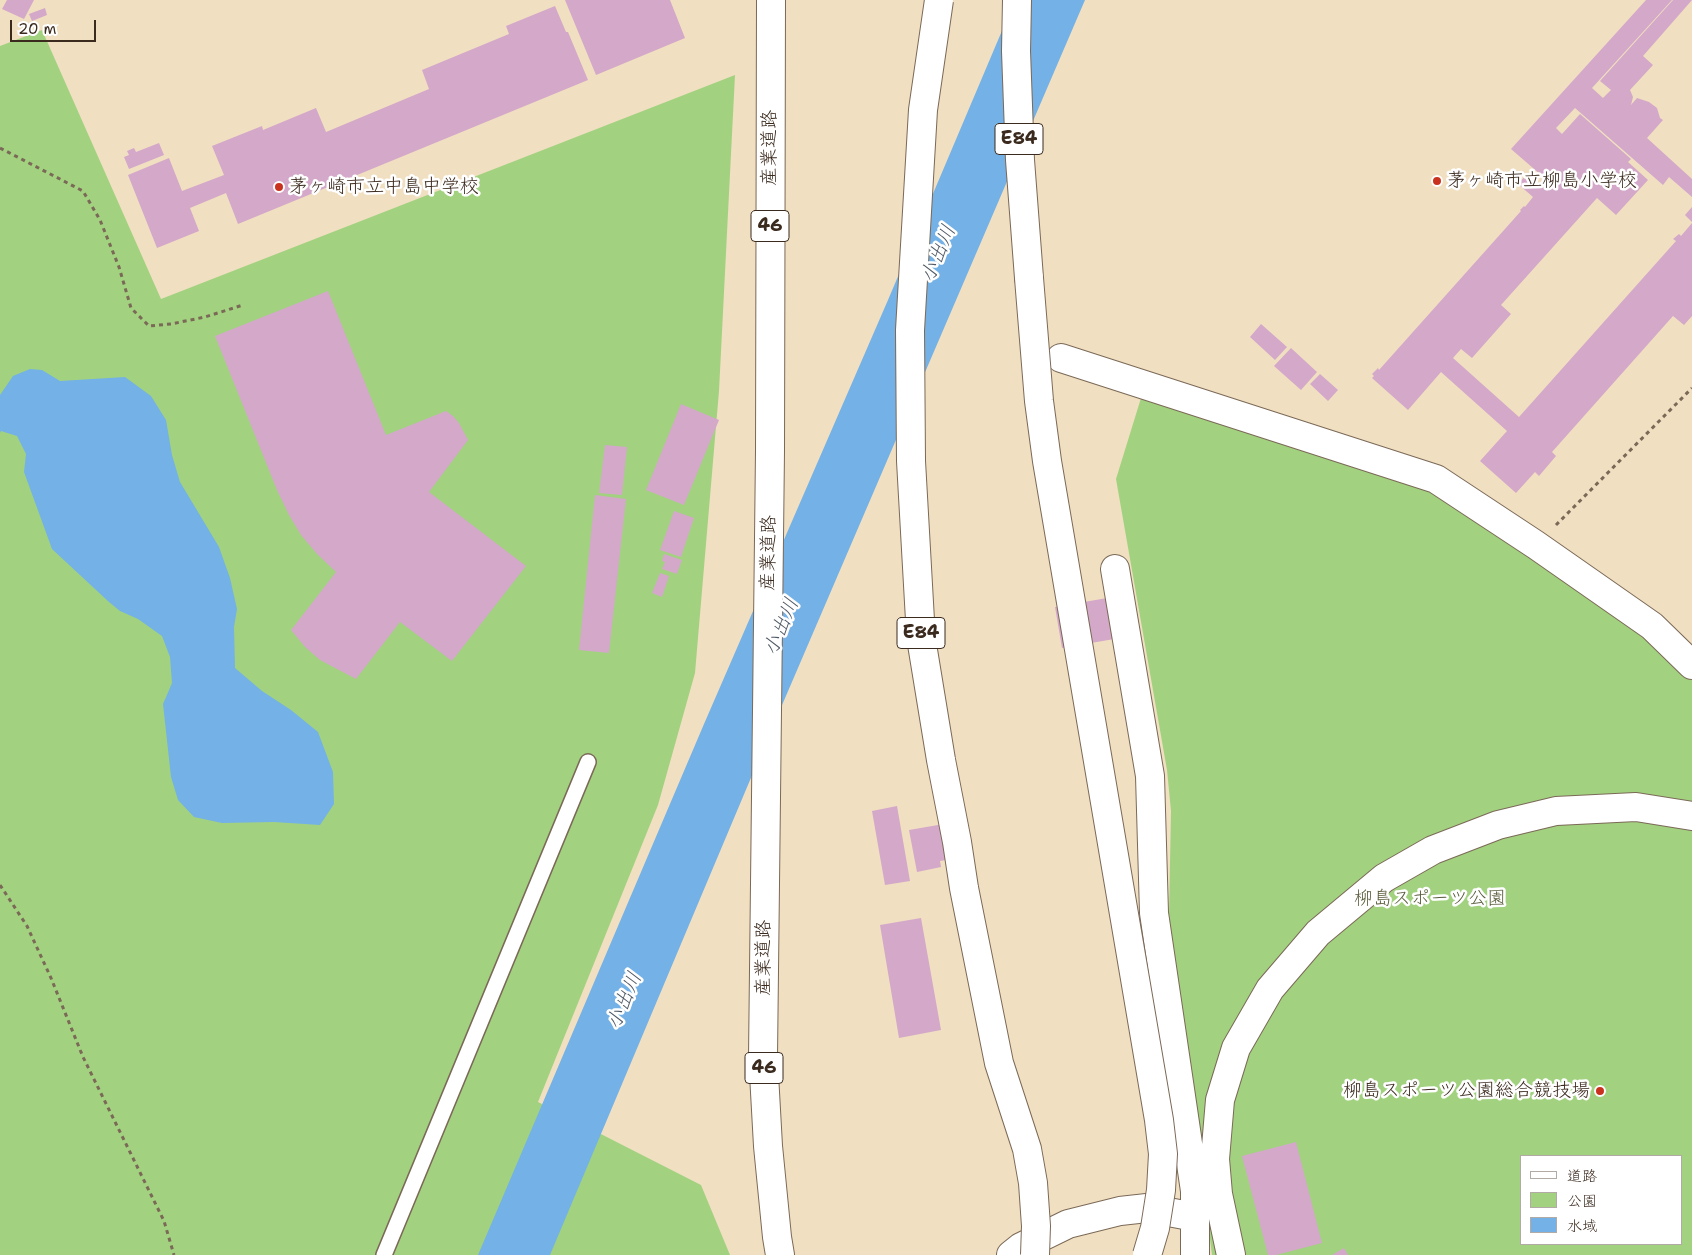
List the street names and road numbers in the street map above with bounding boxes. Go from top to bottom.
street label: 産業道路 [759,110,781,186]
road number: E84 [995,124,1043,154]
road number: 46 [751,210,789,242]
street label: 産業道路 [757,515,781,591]
road number: E84 [897,618,945,648]
street label: 産業道路 [753,920,775,996]
road number: 46 [745,1052,783,1084]

